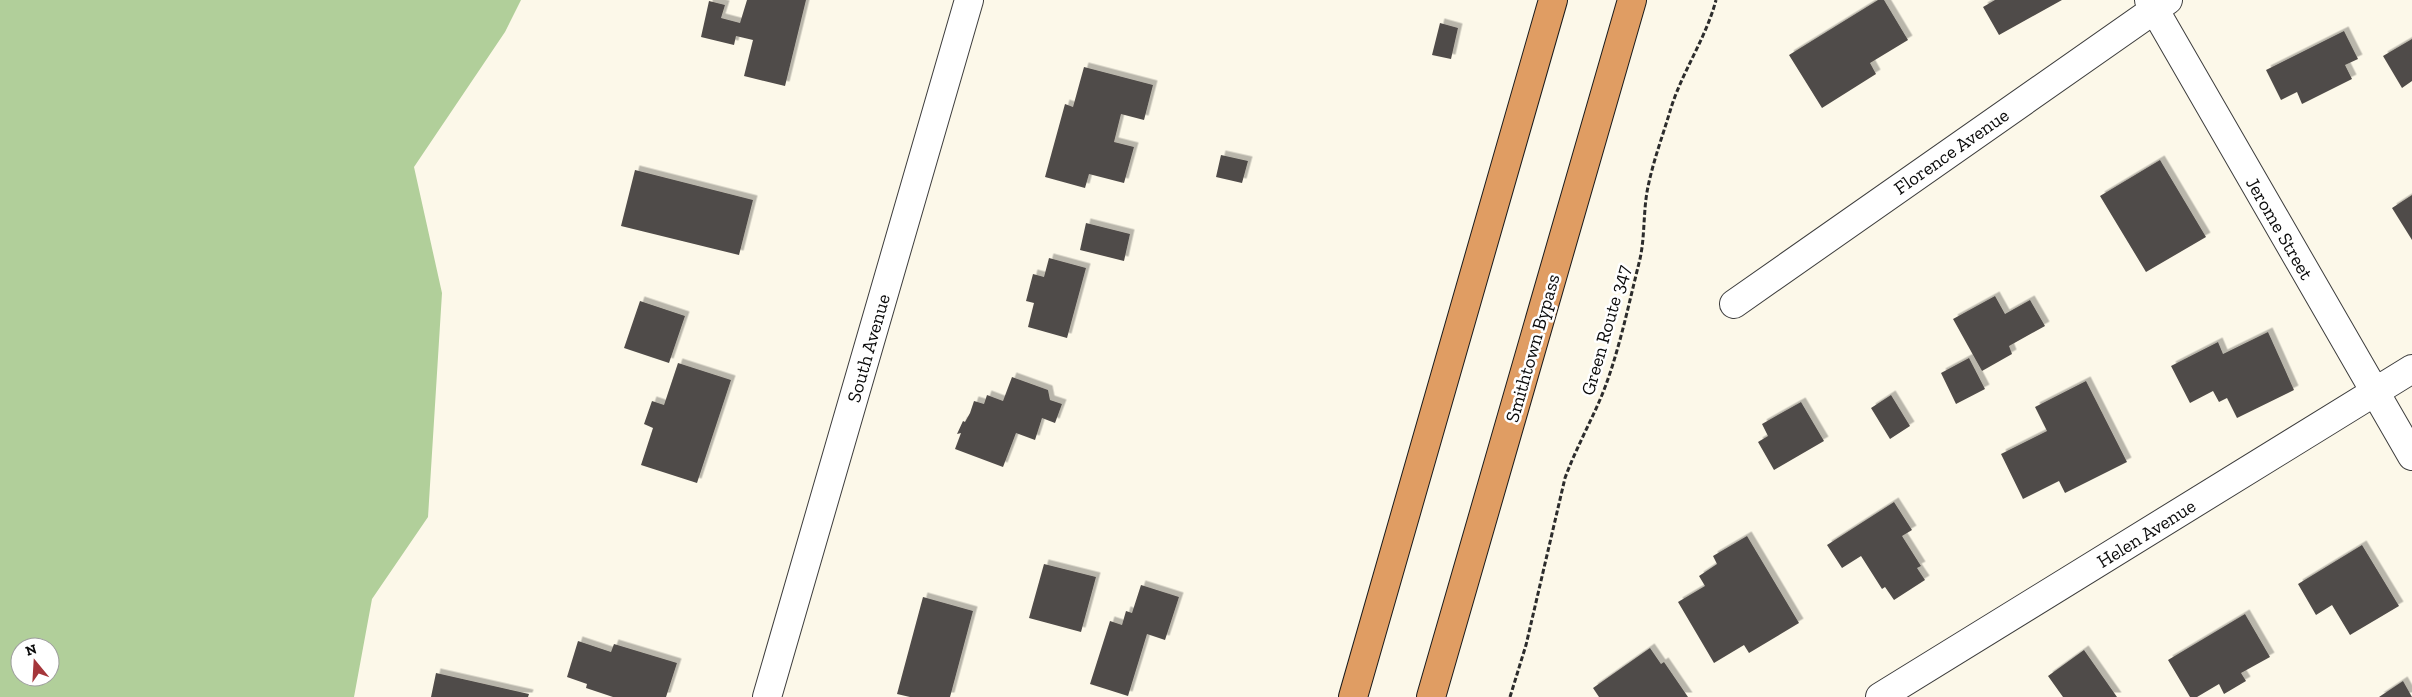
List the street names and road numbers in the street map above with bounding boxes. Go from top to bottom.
street label: Florence Avenue [1889,103,2013,200]
street label: Jerome Street [2241,173,2318,284]
street label: Green Route 347 [1576,262,1635,398]
street label: Smithtown Bypass [1500,271,1565,425]
street label: South Avenue [842,291,895,405]
street label: Helen Avenue [2093,494,2200,573]

